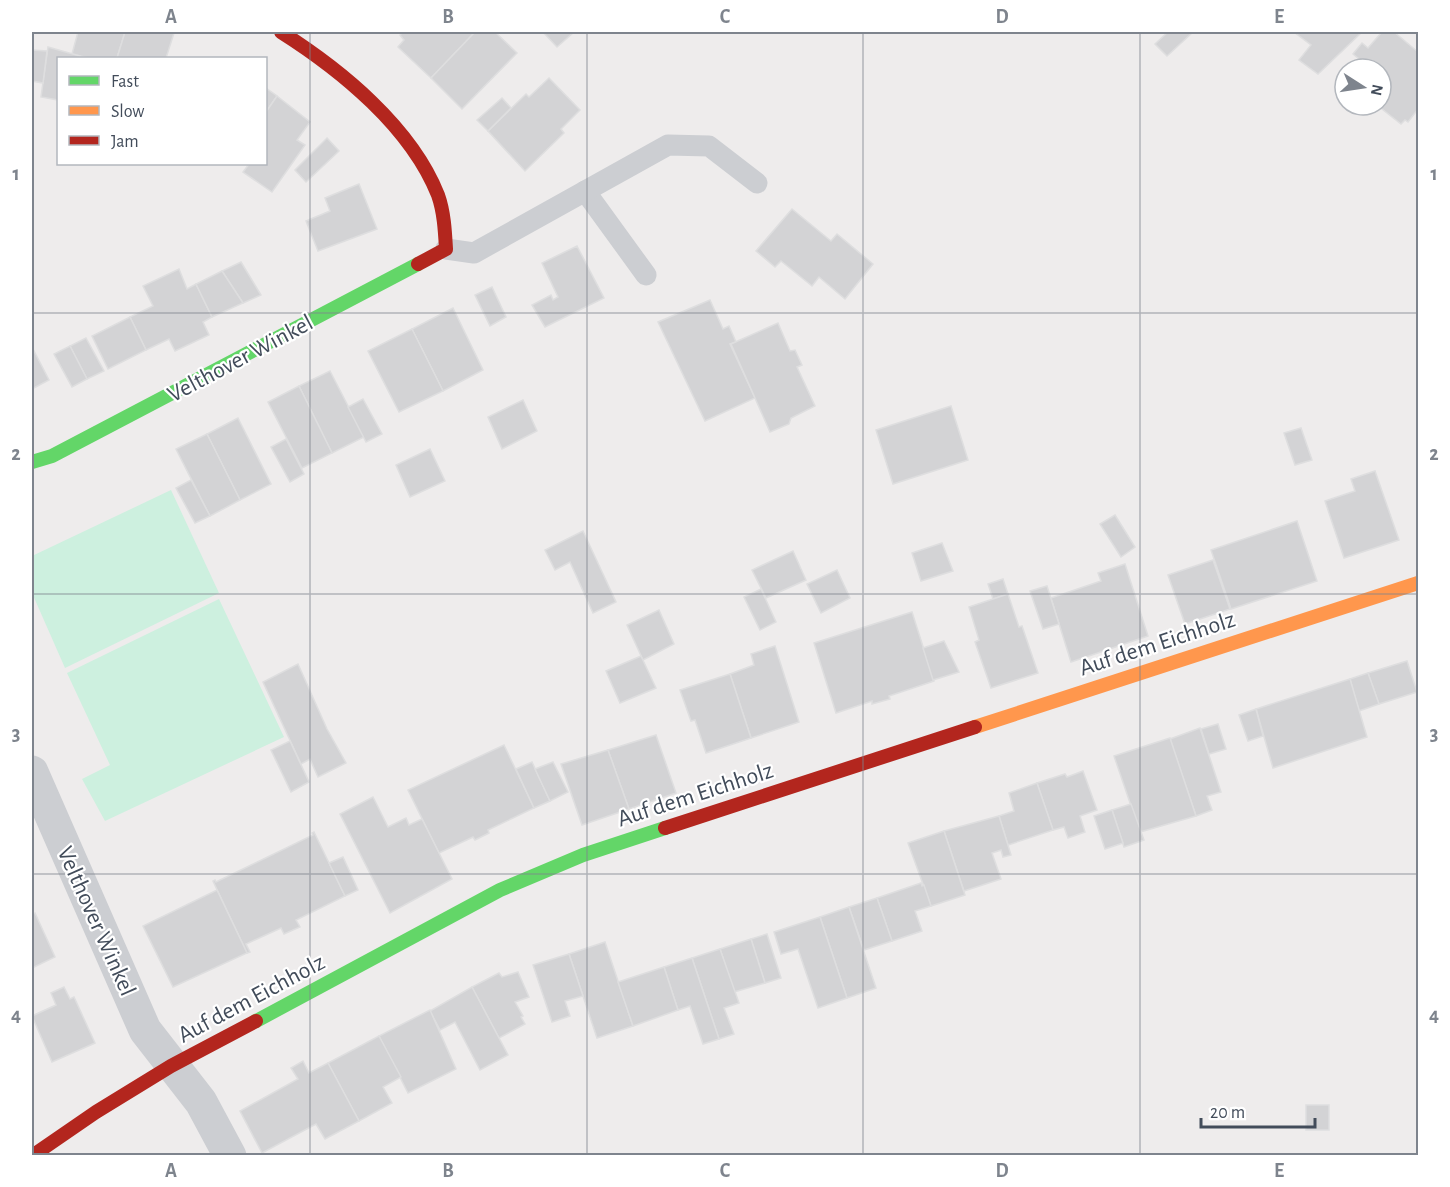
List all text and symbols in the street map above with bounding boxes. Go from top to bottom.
text: A [165,7,177,27]
text: B [442,7,454,27]
text: C [720,7,731,27]
text: D [995,7,1009,27]
text: E [1274,7,1284,27]
legend [57,57,267,165]
north arrow [1333,57,1393,117]
text: Fast [111,73,139,91]
text: N [1368,83,1386,97]
text: Slow [111,103,144,121]
text: Jam [111,133,139,151]
text: 1 [12,164,20,184]
text: 1 [1430,164,1438,184]
street label: Velthover Winkel [164,311,317,407]
text: 2 [11,444,21,464]
text: 2 [1429,444,1439,464]
street label: Auf dem Eichholz [1076,607,1238,680]
text: 3 [12,724,20,744]
text: 3 [1430,724,1438,744]
street label: Auf dem Eichholz [614,758,776,831]
street label: Velthover Winkel [52,843,140,1000]
street label: Auf dem Eichholz [174,950,329,1048]
text: 4 [11,1005,21,1025]
text: 4 [1429,1005,1439,1025]
scale bar [1201,1091,1315,1129]
text: 20 m [1210,1104,1245,1122]
text: A [165,1161,177,1181]
text: B [442,1161,454,1181]
text: C [720,1161,731,1181]
text: D [995,1161,1009,1181]
text: E [1274,1161,1284,1181]

